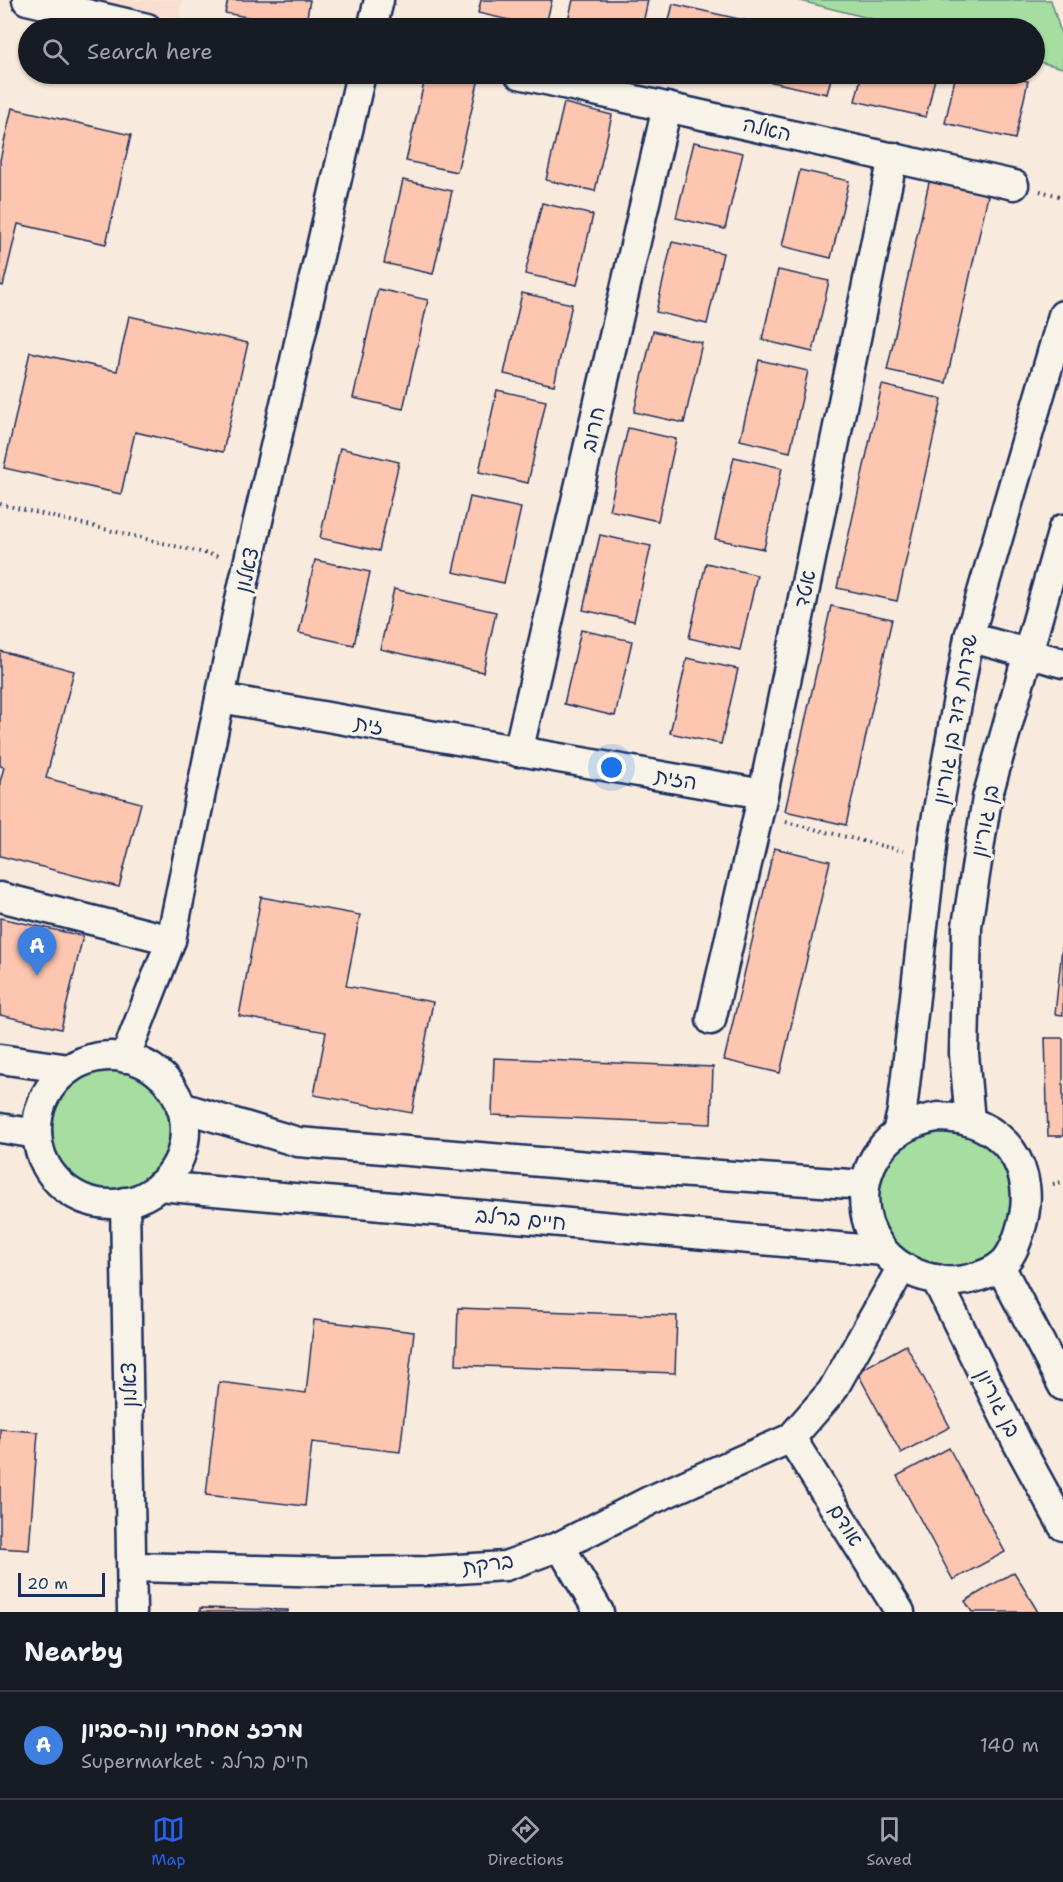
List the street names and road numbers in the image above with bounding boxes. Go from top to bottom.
street label: האלה [740,110,794,148]
street label: חרוב [574,404,612,454]
street label: צאלון [228,545,266,595]
street label: אטד [787,568,823,610]
street label: שדרות דוד בן גוריון [926,631,984,806]
street label: זית [351,709,386,741]
street label: הזית [652,761,699,796]
street label: בן גוריון [964,782,1006,860]
street label: חיים ברלב [474,1201,568,1237]
street label: צאלון [115,1362,143,1408]
street label: בן גוריון [969,1364,1027,1442]
street label: אודם [822,1498,870,1552]
street label: ברקת [460,1547,515,1582]

